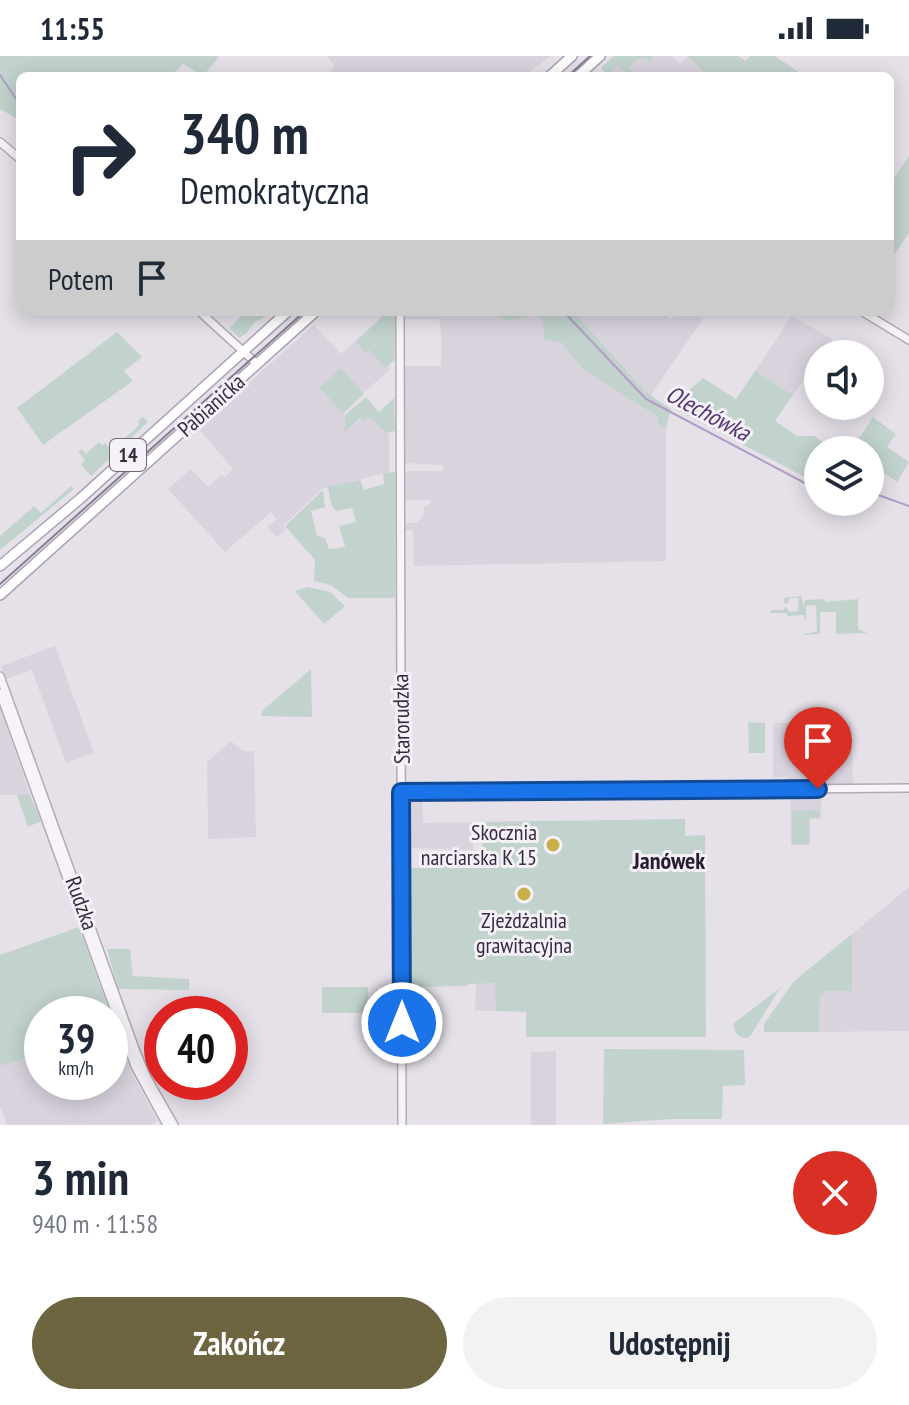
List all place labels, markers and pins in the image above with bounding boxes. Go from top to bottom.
pin [784,707,852,789]
place label: Skocznia narciarska K 15 [421,818,537,871]
marker: Skocznia narciarska K 15 [544,836,562,854]
marker: Zjeżdżalnia grawitacyjna [515,885,533,903]
place label: Zjeżdżalnia grawitacyjna [476,906,572,959]

